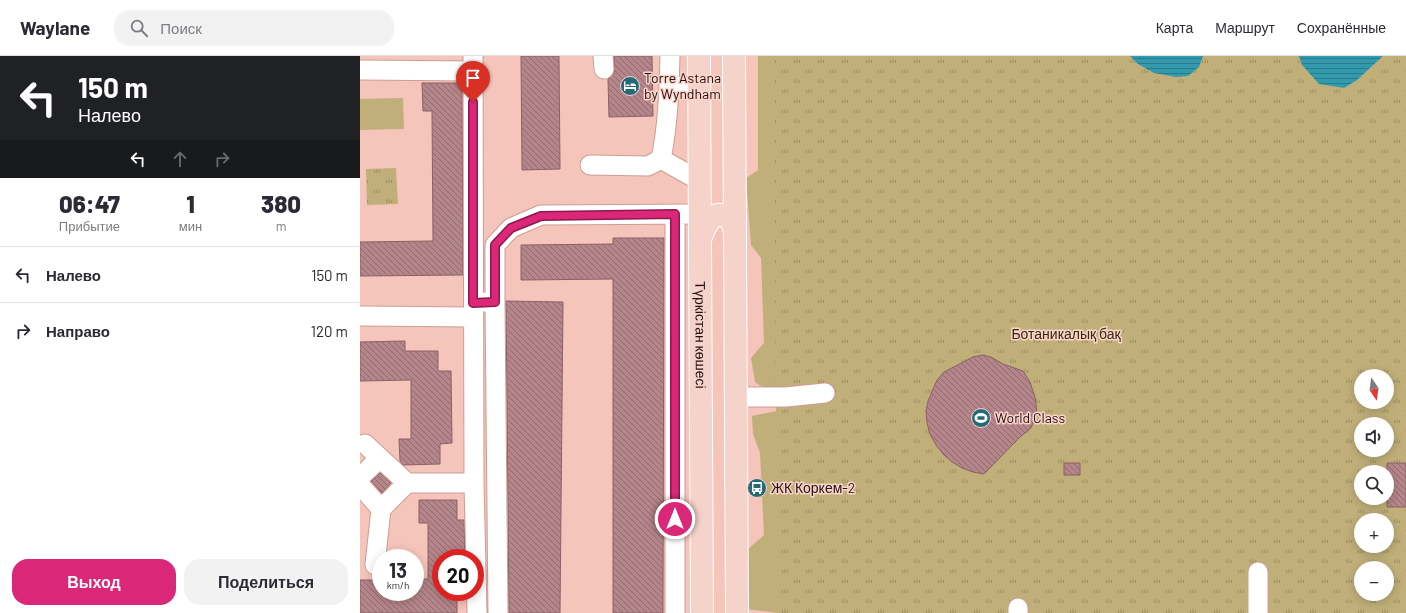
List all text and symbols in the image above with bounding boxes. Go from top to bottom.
search box [114,10,394,46]
text: Waylane [20,16,90,39]
icon: search [128,17,150,39]
text: Поиск [160,19,202,37]
text: Карта [1156,19,1193,36]
text: Маршрут [1215,19,1275,36]
text: Сохранённые [1297,19,1386,36]
pin [456,61,490,102]
icon: arrive [462,67,484,89]
place label: Torre Astana by Wyndham [644,69,721,102]
text: 150 m [78,70,148,104]
icon: left [12,72,64,124]
hotel icon: Torre Astana by Wyndham [619,75,641,97]
text: Налево [78,104,141,126]
icon: left [127,148,149,170]
icon: ahead [169,148,191,170]
icon: right [211,148,233,170]
text: 06:47 [59,189,120,218]
text: 1 [186,189,195,218]
text: 380 [261,189,301,218]
text: Прибытие [59,218,120,234]
text: мин [179,218,202,234]
text: m [276,218,286,234]
icon: left [12,264,34,286]
text: Налево [46,266,101,284]
text: 150 m [311,266,348,284]
street label: Түркістан көшесі [692,281,710,389]
icon: right [12,320,34,342]
text: Направо [46,322,110,340]
text: 120 m [311,322,348,340]
park label: Ботаникалық бақ [1011,325,1121,342]
north arrow [1354,369,1394,409]
map controls [1354,369,1394,601]
sports icon: World Class [970,407,992,429]
place label: World Class [995,409,1065,426]
button: sound [1354,417,1394,457]
button: search [1354,465,1394,505]
bus stop icon: ЖК Коркем-2 [746,477,768,499]
place label: ЖК Коркем-2 [771,479,855,496]
position arrow [654,498,696,540]
button: + [1354,513,1394,553]
speed limit sign: 20 [432,549,484,601]
text: 13 [389,558,407,582]
button: Выход [12,559,176,605]
button: Поделиться [184,559,348,605]
button: − [1354,561,1394,601]
text: km/h [387,579,409,591]

